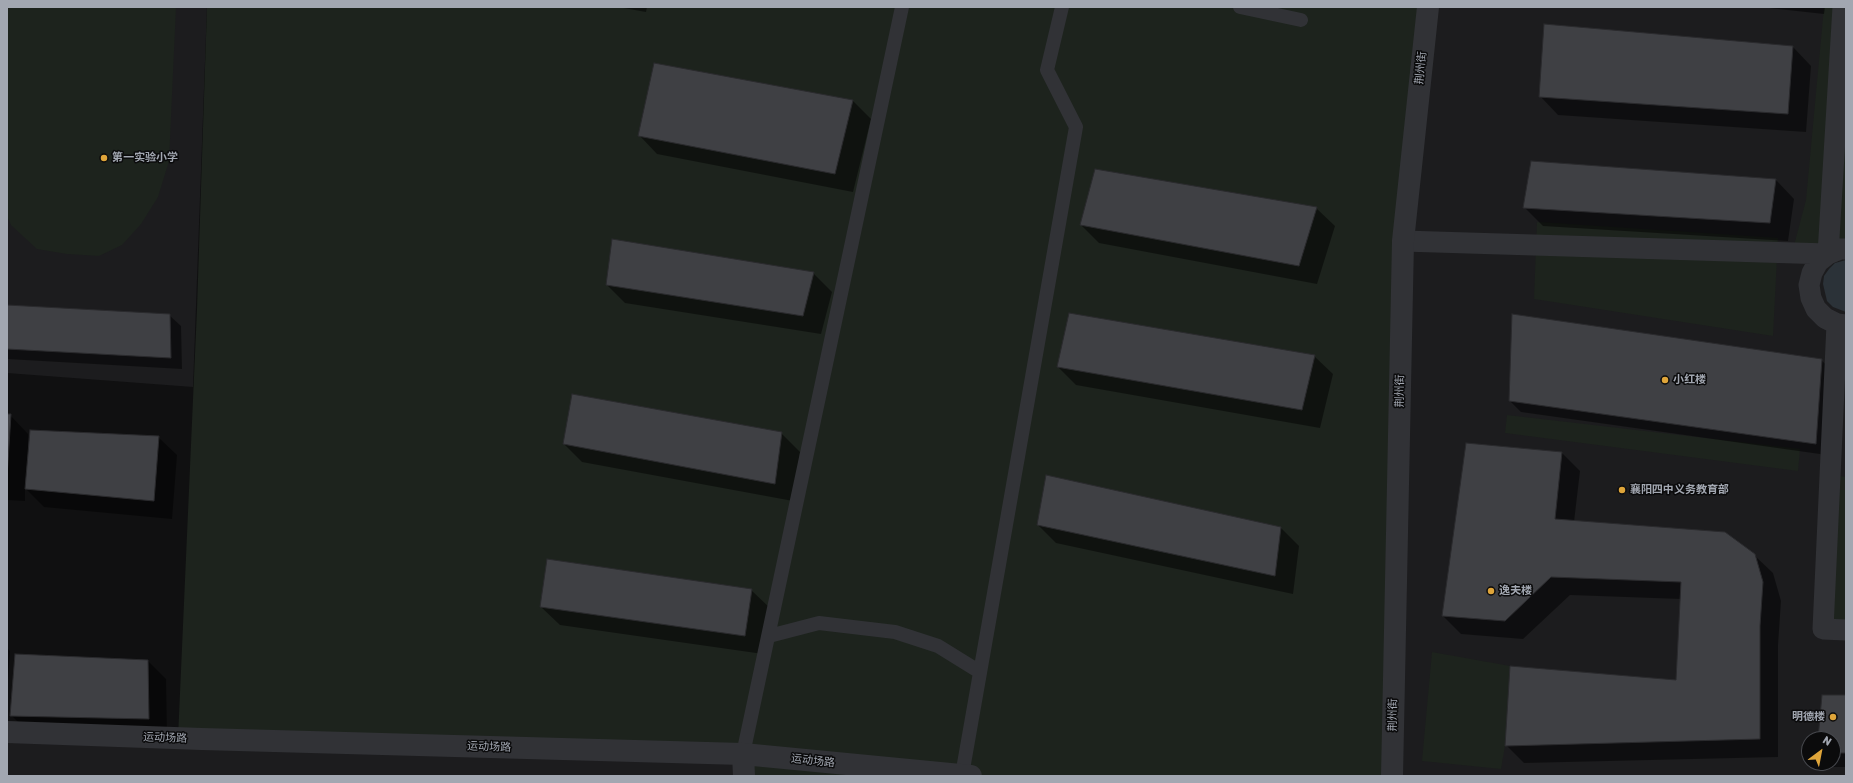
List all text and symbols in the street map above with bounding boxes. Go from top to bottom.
street label: 荆州街 [1413,51,1429,85]
place label: 第一实验小学 [112,151,178,165]
marker: 第一实验小学 [99,153,109,163]
place label: 小红楼 [1673,373,1706,387]
street label: 荆州街 [1393,374,1407,408]
marker: 小红楼 [1660,375,1670,385]
place label: 襄阳四中义务教育部 [1630,483,1729,497]
marker: 襄阳四中义务教育部 [1617,485,1627,495]
place label: 逸夫楼 [1499,584,1532,598]
marker: 逸夫楼 [1486,586,1496,596]
street label: 荆州街 [1386,698,1400,732]
place label: 明德楼 [1792,710,1825,724]
marker: 明德楼 [1828,712,1838,722]
street label: 运动场路 [143,731,187,745]
north arrow [1801,731,1841,771]
text: N [1820,734,1834,749]
street label: 运动场路 [467,740,511,754]
street label: 运动场路 [790,752,836,770]

